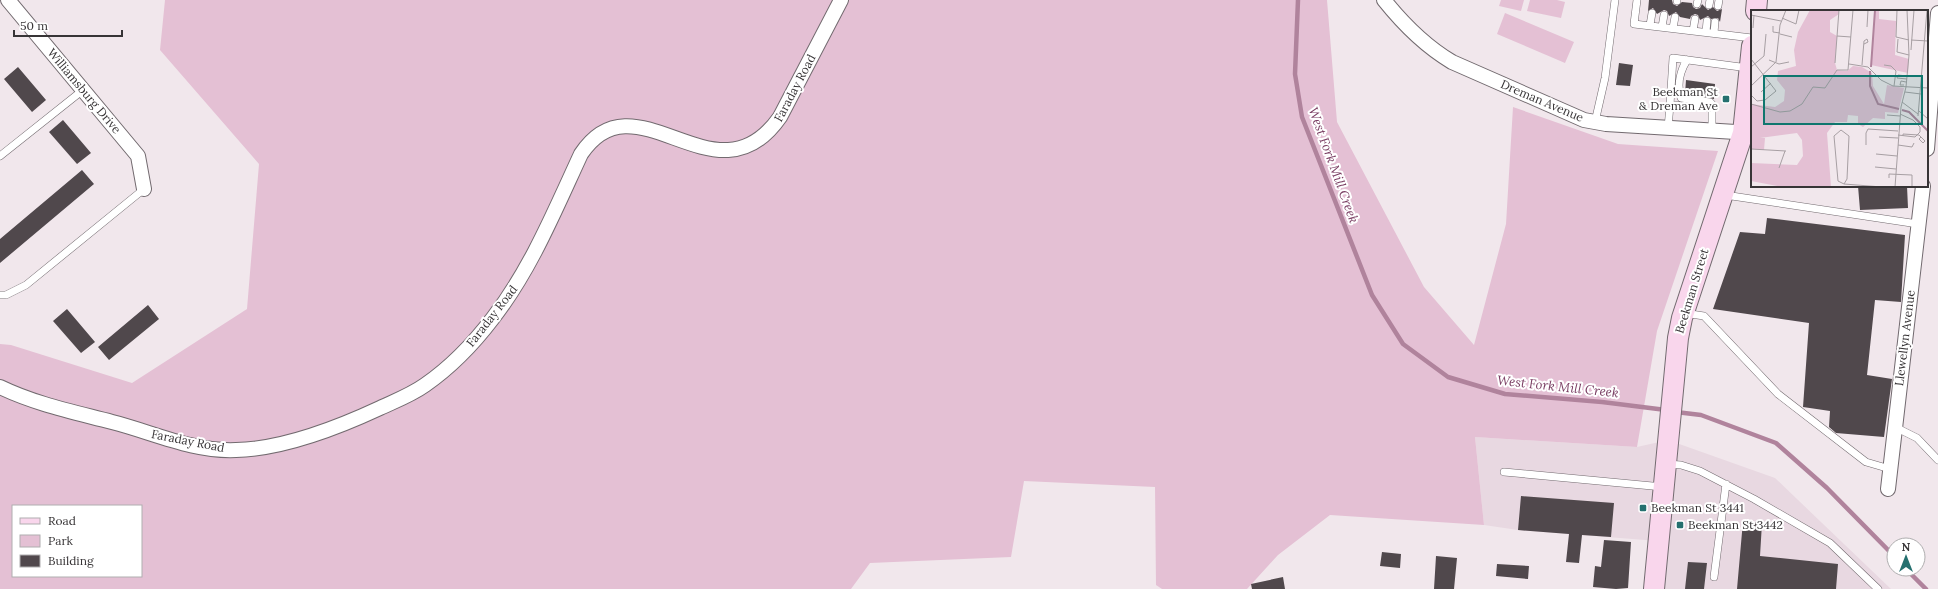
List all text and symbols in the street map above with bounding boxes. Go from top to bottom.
inset map [1751,10,1928,187]
scale bar [14,12,122,38]
text: 50 m [20,18,48,33]
street label: Williamsburg Drive [44,45,125,137]
street label: Faraday Road [771,51,819,124]
street label: Dreman Avenue [1498,76,1586,125]
place label: Beekman St & Dreman Ave [1639,84,1718,113]
marker: Beekman St & Dreman Ave [1721,94,1731,104]
water label: West Fork Mill Creek [1305,105,1362,226]
street label: Beekman Street [1671,246,1712,335]
street label: Faraday Road [463,282,520,350]
street label: Llewellyn Avenue [1891,289,1918,387]
water label: West Fork Mill Creek [1496,372,1620,401]
street label: Faraday Road [150,426,226,455]
place label: Beekman St 3441 [1651,500,1744,515]
marker: Beekman St 3441 [1638,503,1648,513]
legend [12,505,142,577]
text: Road [48,513,76,528]
place label: Beekman St 3442 [1688,517,1783,532]
marker: Beekman St 3442 [1675,520,1685,530]
text: Park [48,533,74,548]
north arrow [1886,537,1926,577]
text: N [1902,540,1911,554]
text: Building [48,553,94,568]

